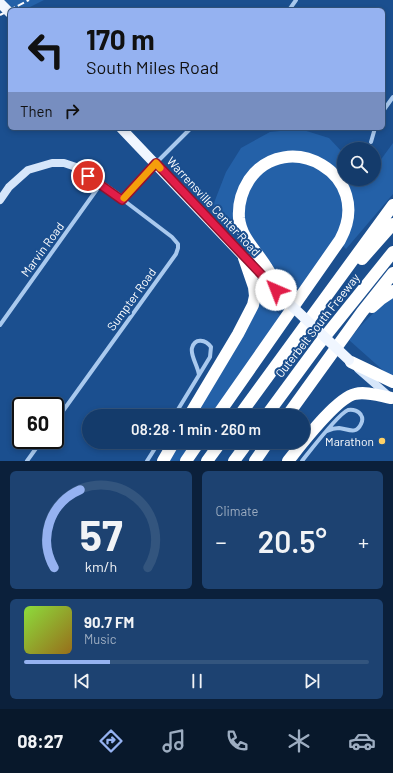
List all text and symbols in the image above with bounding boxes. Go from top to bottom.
text: 170 m [86,22,155,56]
icon: left [20,24,72,76]
text: South Miles Road [86,56,219,78]
icon: right [61,100,83,122]
text: Then [20,102,53,120]
map controls [337,142,381,186]
button: search [337,142,381,186]
street label: Warrensville Center Road [165,154,263,258]
pin [71,159,105,193]
icon: arrive [77,165,99,187]
street label: Marvin Road [18,219,66,279]
street label: Sumpter Road [104,265,158,333]
position arrow [255,269,297,311]
street label: Outerbelt South Freeway [272,270,362,380]
speed limit sign: 60 [12,397,64,449]
text: 08:28 · 1 min · 260 m [131,420,261,438]
place label: Marathon [325,434,374,448]
marker: Marathon [377,436,387,446]
text: Climate [216,503,259,519]
text: 57 [79,509,123,559]
text: 20.5° [258,523,327,559]
text: − [216,528,227,554]
text: + [358,528,369,554]
text: km/h [85,558,117,575]
text: 90.7 FM [84,613,134,631]
text: Music [84,631,117,647]
icon: previous [71,670,93,692]
icon: pause [186,670,208,692]
icon: next [301,670,323,692]
icon: directions [97,727,125,755]
icon: music [160,727,188,755]
icon: phone [223,727,251,755]
icon: climate [285,727,313,755]
icon: car [348,727,376,755]
text: 08:27 [17,730,63,752]

